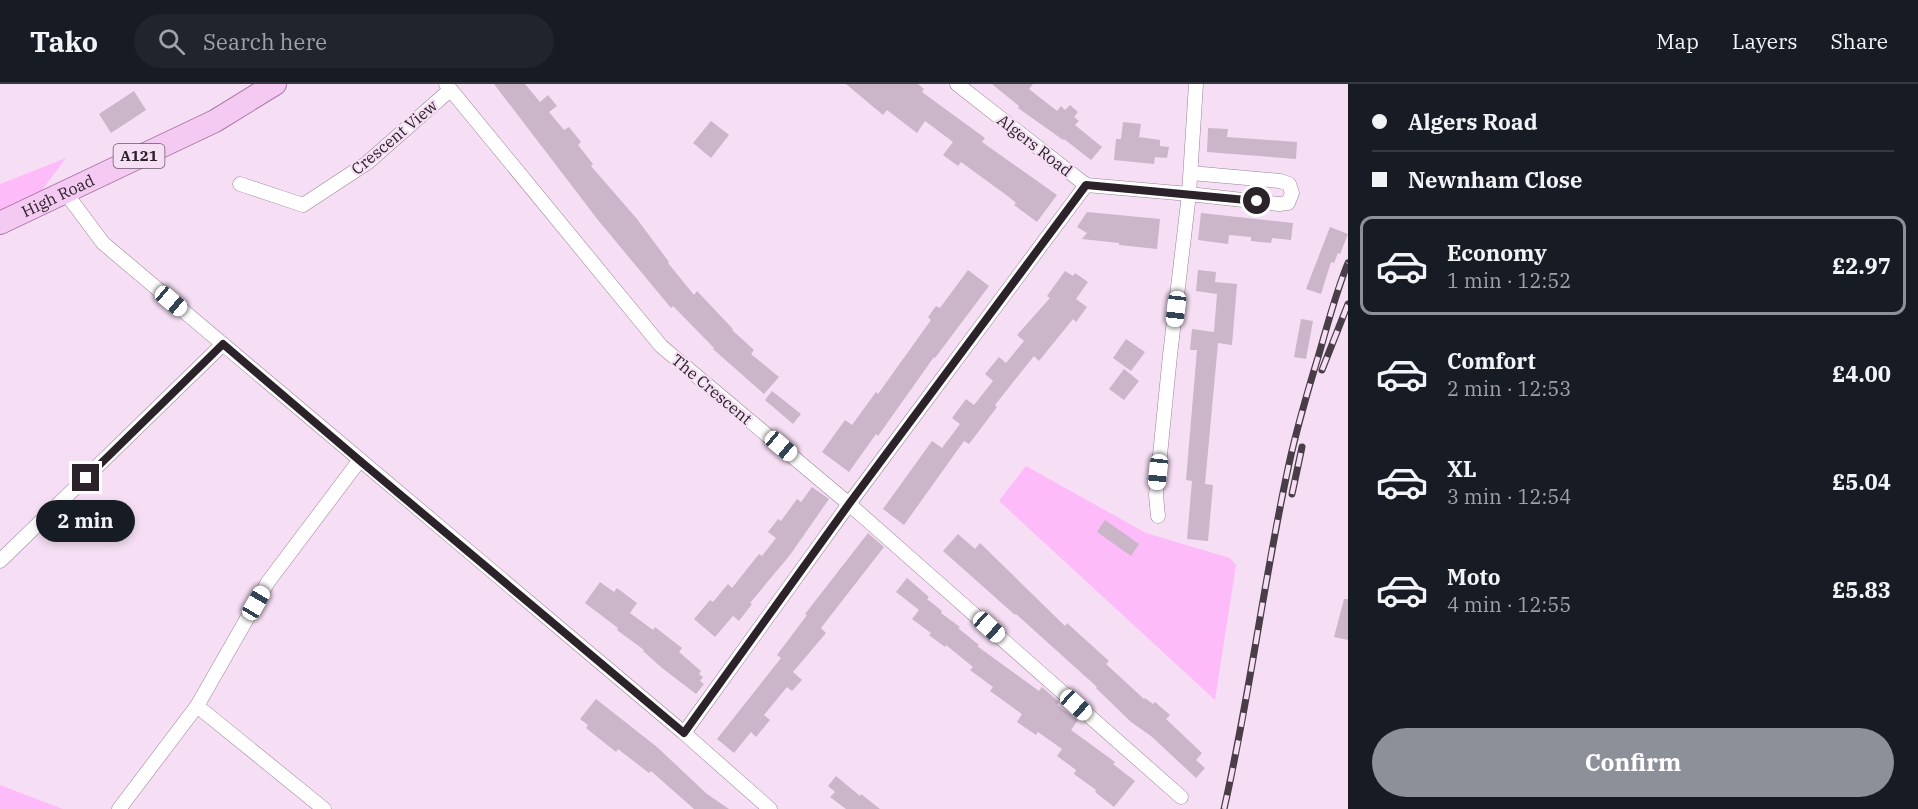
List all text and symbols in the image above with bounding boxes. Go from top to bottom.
search box [134,14,554,68]
text: Tako [30,23,98,60]
icon: search [155,25,188,58]
text: Search here [203,27,327,56]
text: Map [1656,27,1699,55]
text: Layers [1732,27,1798,55]
text: Share [1831,27,1888,55]
street label: Crescent View [347,95,442,179]
text: Algers Road [1408,107,1538,136]
street label: Algers Road [994,110,1077,181]
road number: A121 [114,144,164,168]
text: Newnham Close [1408,165,1582,194]
street label: High Road [18,170,98,221]
route start [1243,187,1270,214]
text: Economy [1447,238,1547,267]
icon: car [1375,239,1429,293]
text: £2.97 [1832,251,1891,280]
text: 1 min · 12:52 [1447,267,1571,294]
car [151,283,191,319]
car [1165,290,1187,328]
text: Comfort [1447,346,1536,375]
icon: car [1375,347,1429,401]
street label: The Crescent [668,350,757,429]
text: £4.00 [1832,359,1891,388]
text: 2 min · 12:53 [1447,375,1571,402]
car [761,428,801,464]
car [1147,453,1169,491]
text: XL [1447,454,1477,483]
icon: car [1375,455,1429,509]
route end [72,464,99,491]
text: £5.04 [1832,467,1891,496]
text: 3 min · 12:54 [1447,483,1571,510]
callout: 2 min [36,499,136,541]
text: 2 min [58,507,114,534]
text: Moto [1447,562,1501,591]
icon: car [1375,563,1429,617]
text: £5.83 [1832,575,1891,604]
car [239,583,273,623]
text: 4 min · 12:55 [1447,591,1571,618]
car [970,608,1008,646]
car [1057,686,1095,724]
button: Confirm [1372,728,1894,797]

